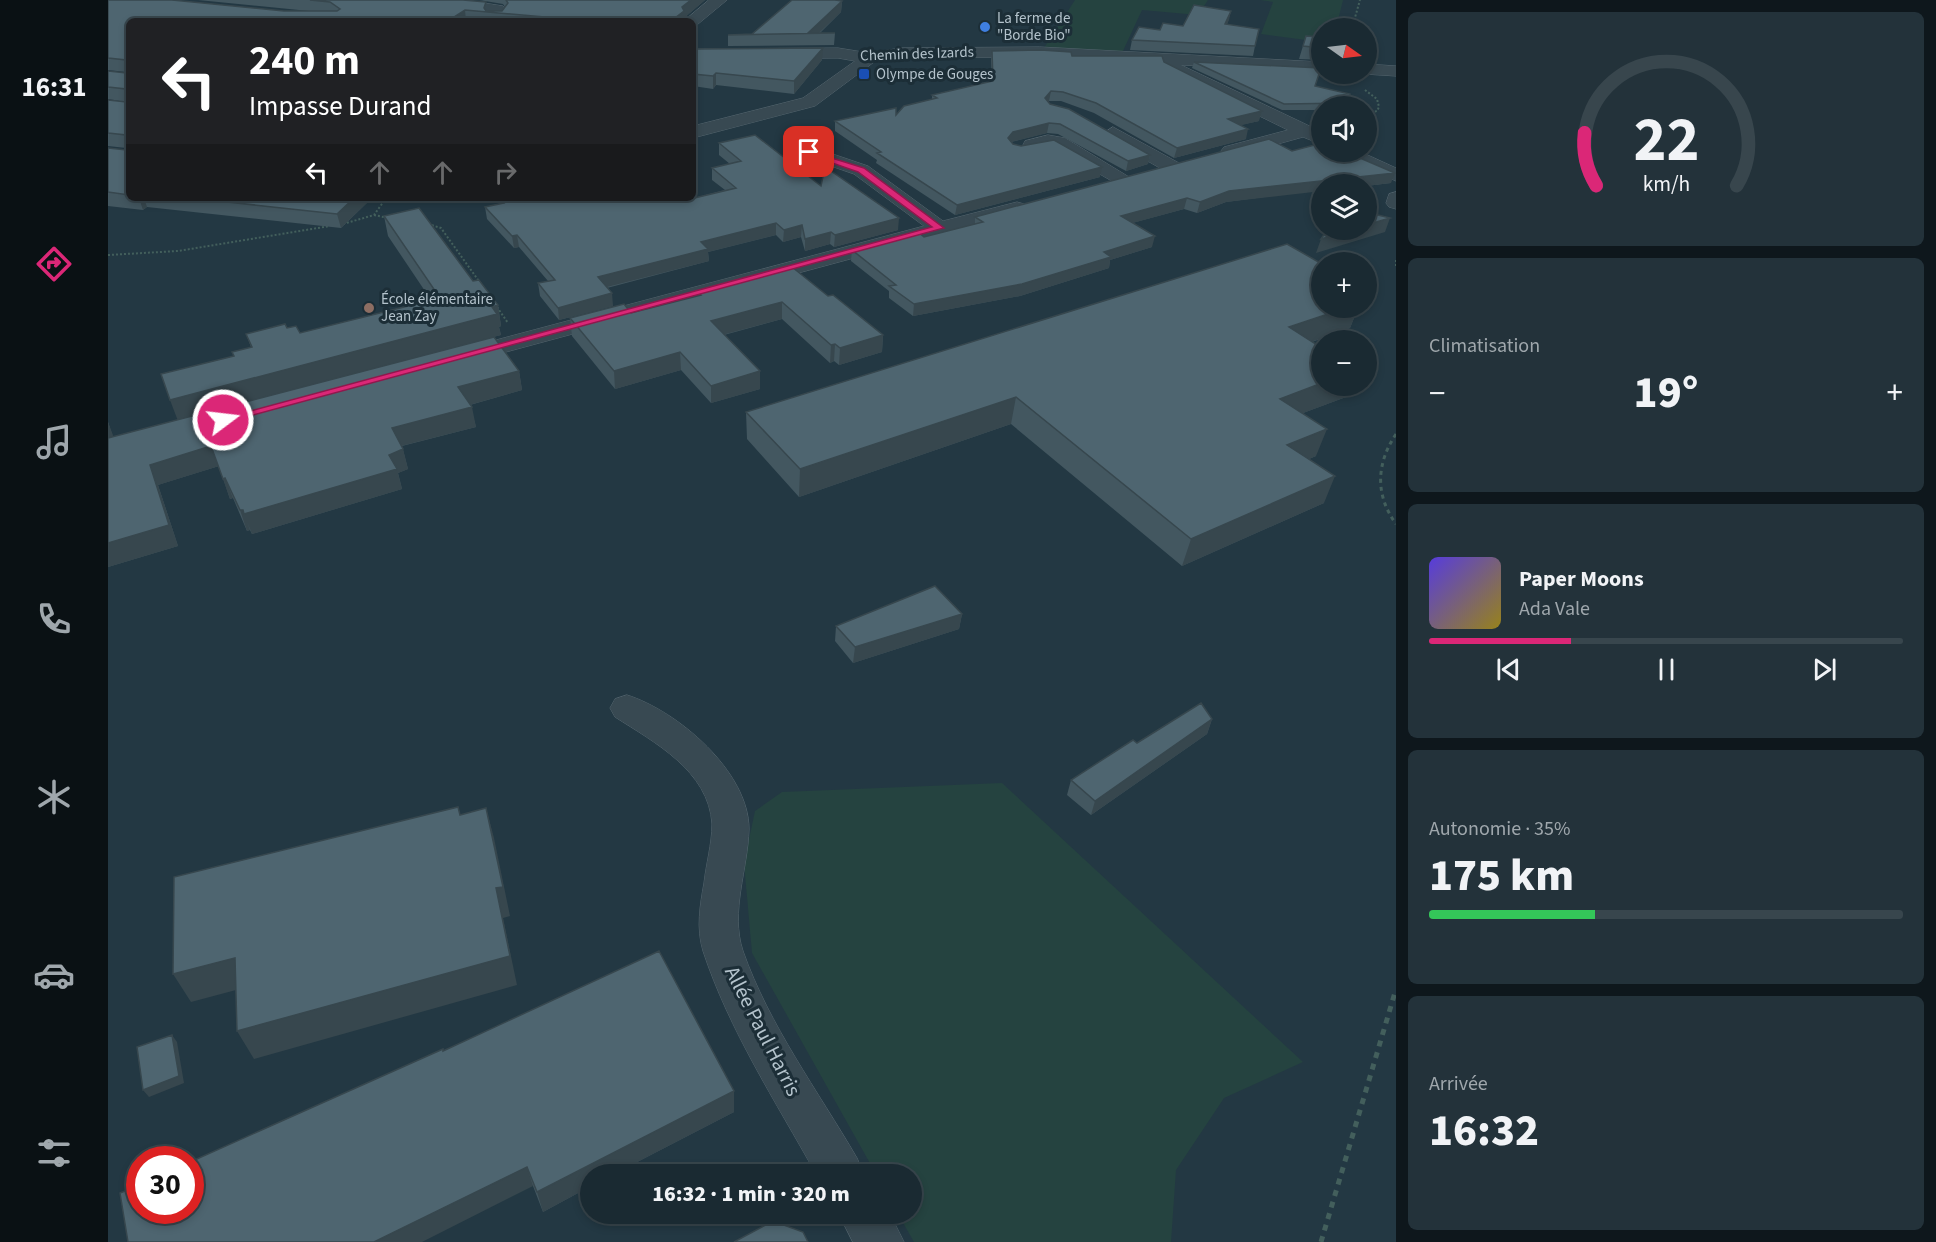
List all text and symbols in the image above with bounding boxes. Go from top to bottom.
place label: La ferme de "Borde Bio" [997,8,1071,46]
north arrow [1311,18,1377,84]
map controls [1311,18,1377,396]
marker: La ferme de "Borde Bio" [978,20,992,34]
text: 240 m [249,31,360,91]
icon: left [150,42,228,120]
street label: Chemin des Izards [860,42,974,66]
place label: Olympe de Gouges [876,64,993,85]
marker: Olympe de Gouges [857,67,871,81]
text: 16:31 [21,68,87,107]
text: Impasse Durand [249,87,432,126]
button: sound [1311,96,1377,162]
text: 22 [1633,96,1699,185]
pin [783,126,834,177]
icon: arrive [792,135,825,168]
icon: left [300,156,333,189]
icon: ahead [363,156,396,189]
icon: ahead [426,156,459,189]
icon: right [489,156,522,189]
text: km/h [1642,169,1690,200]
button: layers [1311,174,1377,240]
icon: directions [33,243,75,285]
button: + [1311,252,1377,318]
place label: École élémentaire Jean Zay [381,289,493,327]
marker: École élémentaire Jean Zay [362,301,376,315]
button: − [1311,330,1377,396]
text: Climatisation [1429,332,1540,360]
text: 19° [1634,361,1698,425]
text: − [1429,370,1445,417]
text: + [1887,370,1903,417]
position arrow [191,388,255,452]
icon: music [33,421,75,463]
text: Paper Moons [1519,563,1644,595]
text: Ada Vale [1519,595,1590,623]
icon: phone [33,598,75,640]
icon: previous [1492,653,1525,686]
icon: pause [1650,653,1683,686]
icon: next [1808,653,1841,686]
icon: climate [33,776,75,818]
text: Autonomie · 35% [1429,815,1570,843]
text: 175 km [1429,844,1574,908]
icon: car [33,954,75,996]
street label: Allée Paul Harris [717,961,809,1101]
text: Arrivée [1429,1070,1488,1098]
text: 16:32 [1429,1099,1539,1163]
icon: filters [33,1132,75,1174]
speed limit sign: 30 [126,1146,204,1224]
text: 16:32 · 1 min · 320 m [652,1178,850,1210]

